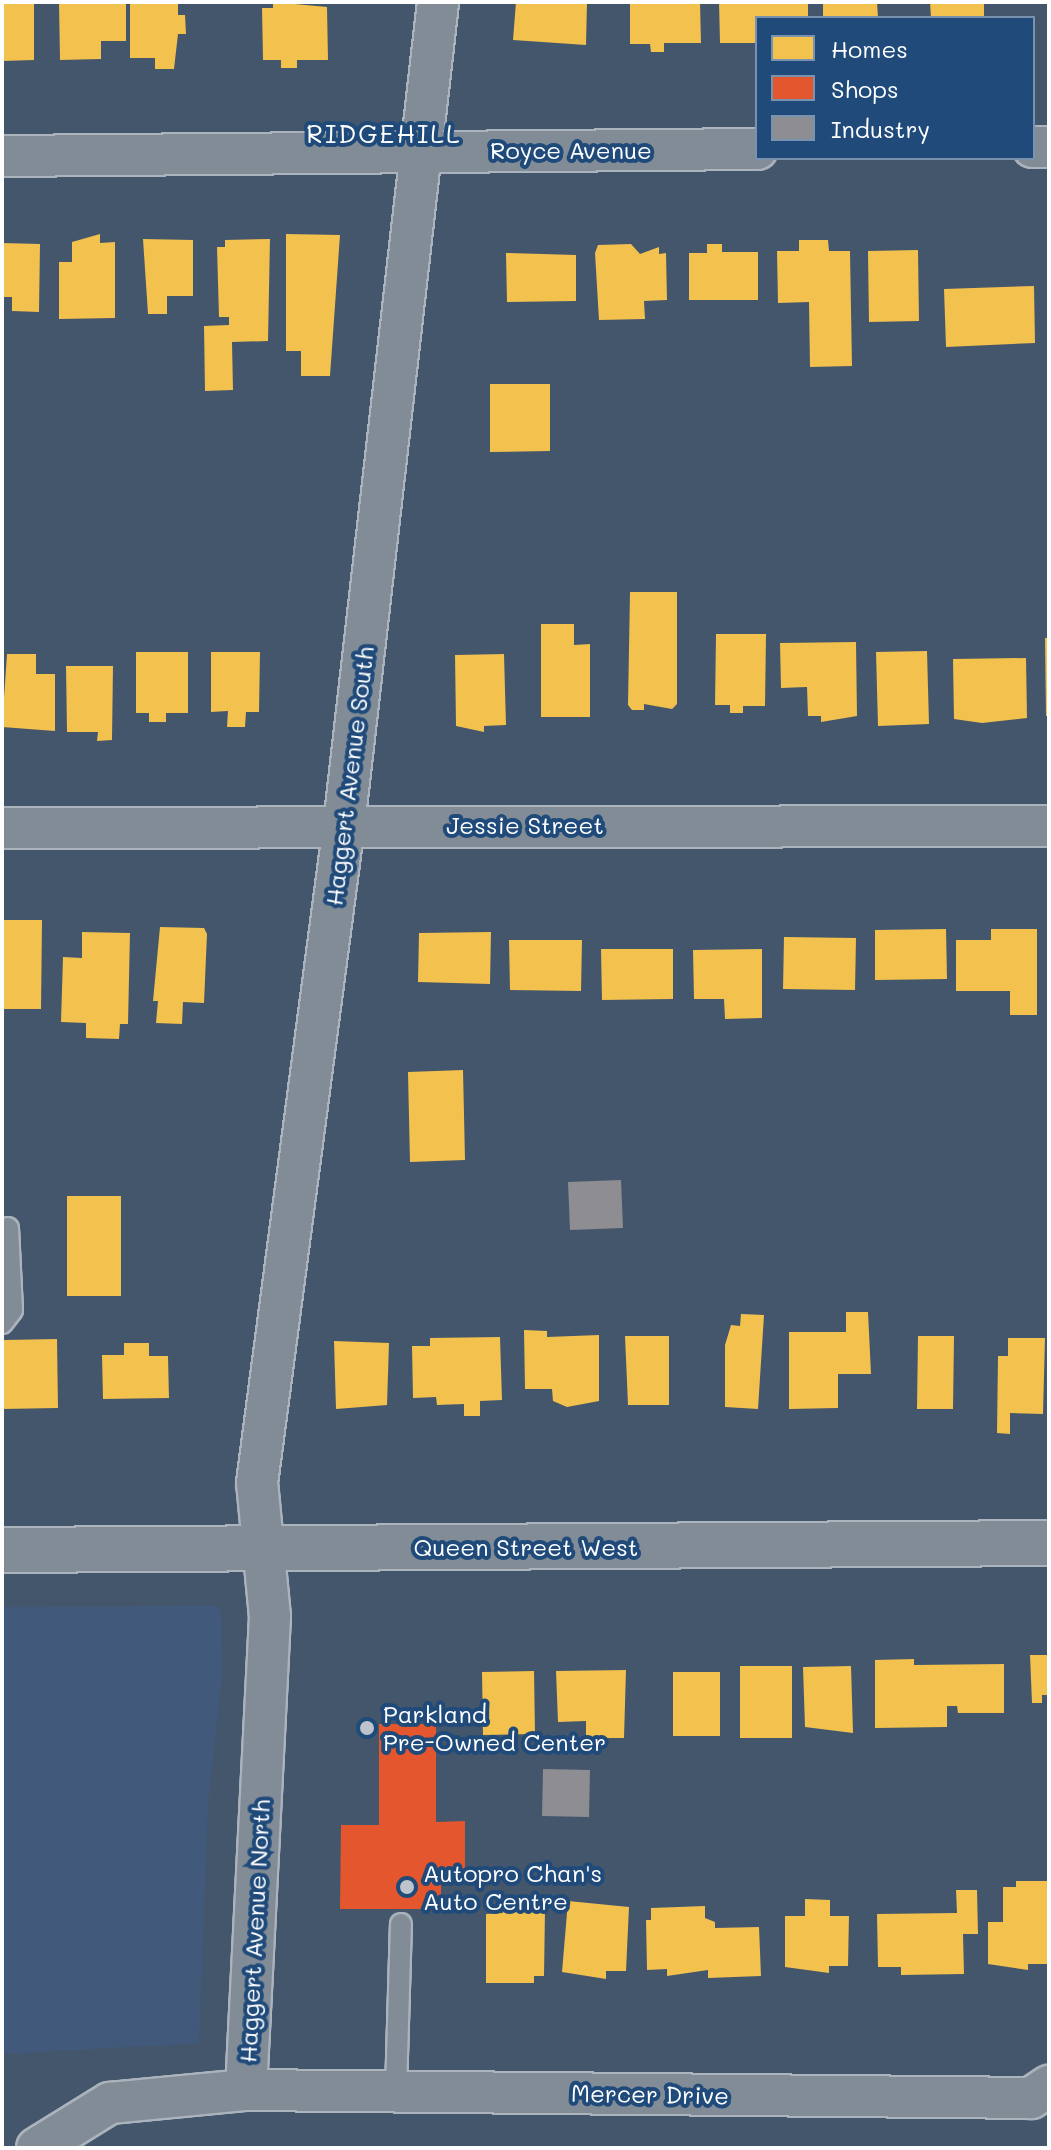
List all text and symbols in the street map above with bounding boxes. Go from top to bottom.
legend [755,16,1035,160]
text: Homes [831,33,908,64]
text: Shops [831,73,899,104]
text: Industry [831,113,930,144]
district label: RIDGEHILL [306,118,462,150]
street label: Royce Avenue [490,136,652,164]
street label: Haggert Avenue South [319,645,379,907]
street label: Jessie Street [446,811,604,839]
street label: Queen Street West [414,1533,638,1561]
place label: Parkland Pre-Owned Center [383,1700,606,1756]
marker: Parkland Pre-Owned Center [358,1719,376,1737]
street label: Haggert Avenue North [233,1798,275,2064]
place label: Autopro Chan's Auto Centre [423,1859,602,1915]
marker: Autopro Chan's Auto Centre [398,1878,416,1896]
street label: Mercer Drive [571,2078,729,2110]

